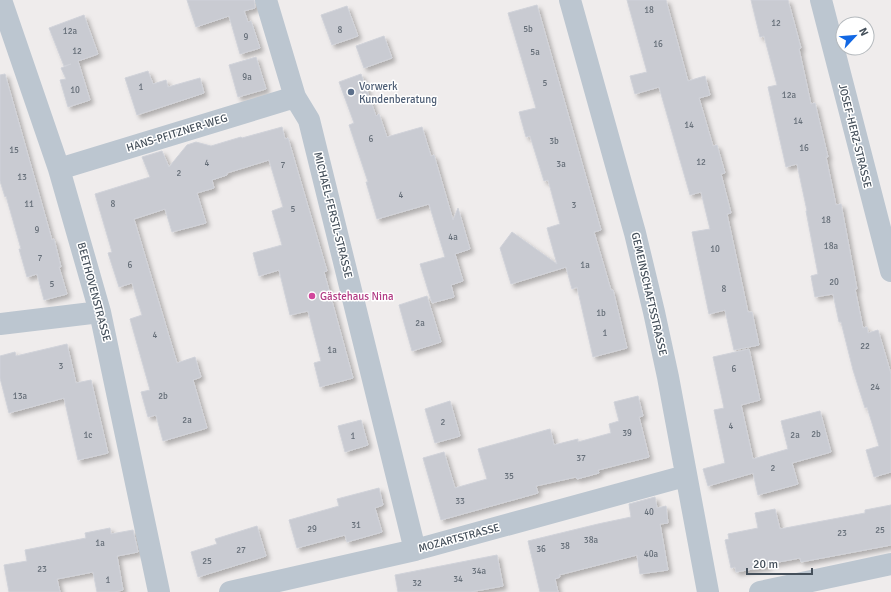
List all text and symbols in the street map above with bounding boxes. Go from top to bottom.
house number: 18 [644,5,654,16]
north arrow [835,16,875,56]
house number: 12 [771,18,781,29]
house number: 5b [523,24,533,35]
house number: 8 [338,25,343,36]
house number: 12a [63,26,78,37]
text: N [856,26,871,38]
house number: 9 [244,32,249,43]
house number: 16 [653,39,663,50]
house number: 12 [72,46,82,57]
house number: 5a [530,47,540,58]
house number: 9a [242,72,252,83]
house number: 5 [543,78,548,89]
place label: Vorwerk Kundenberatung [359,80,437,106]
house number: 1 [139,82,144,93]
street label: JOSEF-HERZ-STRASSE [836,83,874,189]
house number: 10 [70,85,80,96]
marker: Vorwerk Kundenberatung [346,87,356,97]
house number: 12a [782,90,797,101]
street label: HANS-PFITZNER-WEG [125,111,229,155]
house number: 14 [793,116,803,127]
house number: 14 [684,120,694,131]
house number: 6 [369,134,374,145]
house number: 3b [549,136,559,147]
house number: 16 [799,143,809,154]
house number: 15 [9,145,19,156]
street label: MICHAEL-FERSTL-STRASSE [311,151,355,279]
house number: 12 [696,157,706,168]
house number: 4 [205,158,210,169]
house number: 3a [556,159,566,170]
house number: 7 [281,160,286,171]
house number: 2 [177,168,182,179]
house number: 13 [17,172,27,183]
house number: 4 [399,190,404,201]
house number: 11 [24,199,34,210]
house number: 8 [111,199,116,210]
house number: 3 [572,200,577,211]
house number: 5 [291,204,296,215]
house number: 18 [821,215,831,226]
house number: 9 [35,225,40,236]
street label: GEMEINSCHAFTSSTRASSE [628,231,670,357]
house number: 4a [448,232,458,243]
street label: BEETHOVENSTRASSE [75,241,113,343]
house number: 18a [824,241,839,252]
house number: 10 [710,244,720,255]
house number: 7 [38,253,43,264]
house number: 6 [128,260,133,271]
house number: 1a [580,260,590,271]
house number: 20 [829,277,839,288]
house number: 5 [50,279,55,290]
house number: 8 [722,284,727,295]
place label: Gästehaus Nina [320,290,394,303]
marker: Gästehaus Nina [307,291,317,301]
house number: 1b [596,308,606,319]
house number: 2a [415,318,425,329]
house number: 1 [603,328,608,339]
house number: 4 [153,330,158,341]
house number: 22 [860,341,870,352]
house number: 1a [327,345,337,356]
house number: 3 [59,361,64,372]
house number: 6 [732,364,737,375]
house number: 24 [870,382,880,393]
house number: 13a [13,391,28,402]
house number: 2b [158,391,168,402]
house number: 2a [182,415,192,426]
house number: 2 [441,417,446,428]
house number: 4 [729,421,734,432]
house number: 39 [622,428,632,439]
house number: 2b [811,429,821,440]
house number: 1c [83,430,93,441]
house number: 2a [790,430,800,441]
house number: 1 [351,431,356,442]
house number: 37 [576,453,586,464]
house number: 2 [771,463,776,474]
house number: 35 [504,471,514,482]
house number: 33 [455,496,465,507]
house number: 40 [644,507,654,518]
house number: 31 [351,520,361,531]
street label: MOZARTSTRASSE [417,521,501,555]
house number: 29 [307,524,317,535]
house number: 25 [875,525,885,536]
house number: 23 [837,528,847,539]
house number: 38a [584,535,599,546]
house number: 1a [95,538,105,549]
house number: 38 [560,541,570,552]
house number: 36 [536,544,546,555]
house number: 27 [236,545,246,556]
house number: 40a [644,549,659,560]
scale bar [747,550,812,576]
house number: 25 [202,556,212,567]
text: 20 m [753,557,778,572]
house number: 23 [37,564,47,575]
house number: 34a [472,566,487,577]
house number: 34 [453,574,463,585]
house number: 1 [106,575,111,586]
house number: 32 [412,578,422,589]

